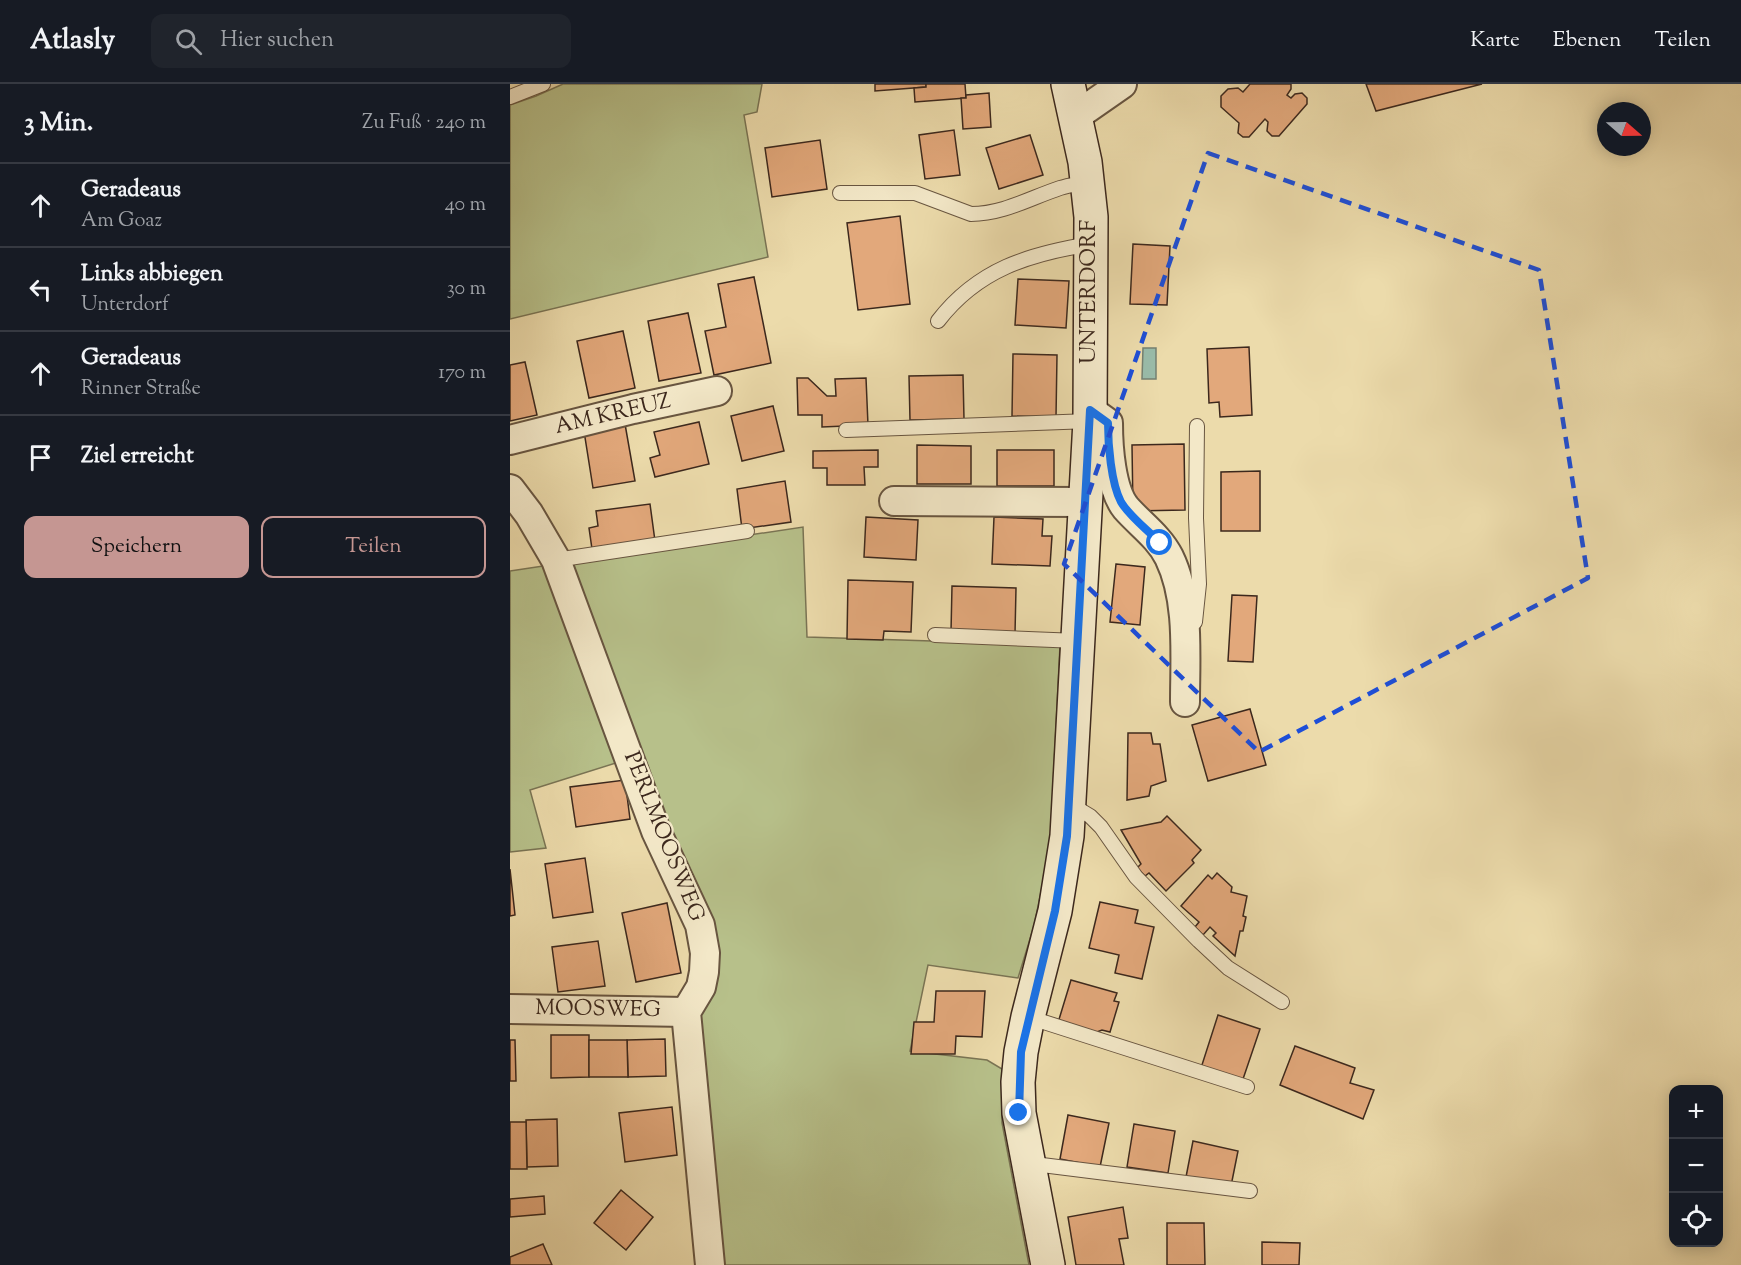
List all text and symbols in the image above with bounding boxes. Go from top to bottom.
search box [151,14,571,68]
text: Atlasly [30,21,115,61]
icon: search [172,25,205,58]
text: Hier suchen [220,25,334,57]
text: Karte [1470,26,1520,56]
text: Ebenen [1553,26,1621,56]
text: Teilen [1654,26,1711,56]
north arrow [1597,102,1651,156]
text: 3 Min. [24,105,93,142]
text: Zu Fuß · 240 m [362,109,486,138]
text: Geradeaus [81,175,181,207]
icon: ahead [24,189,57,222]
text: 40 m [445,191,486,220]
text: Am Goaz [81,207,162,236]
street label: UNTERDORF [1074,220,1106,364]
text: Links abbiegen [81,259,223,291]
icon: left [24,273,57,306]
text: 30 m [447,275,486,304]
text: Unterdorf [81,291,169,320]
text: Geradeaus [81,343,181,375]
icon: ahead [24,357,57,390]
text: 170 m [438,359,486,388]
text: Rinner Straße [81,375,201,404]
street label: AM KREUZ [552,386,674,444]
icon: arrive [24,441,57,474]
text: Ziel erreicht [81,441,194,473]
button: Speichern [24,516,249,578]
button: Teilen [261,516,486,578]
route start [1146,529,1172,555]
street label: PERLMOOSWEG [614,747,712,927]
street label: MOOSWEG [535,993,661,1027]
map controls [1669,1085,1723,1247]
button: + [1669,1085,1723,1139]
route end [1005,1099,1031,1125]
button: − [1669,1139,1723,1193]
button: locate [1669,1193,1723,1247]

